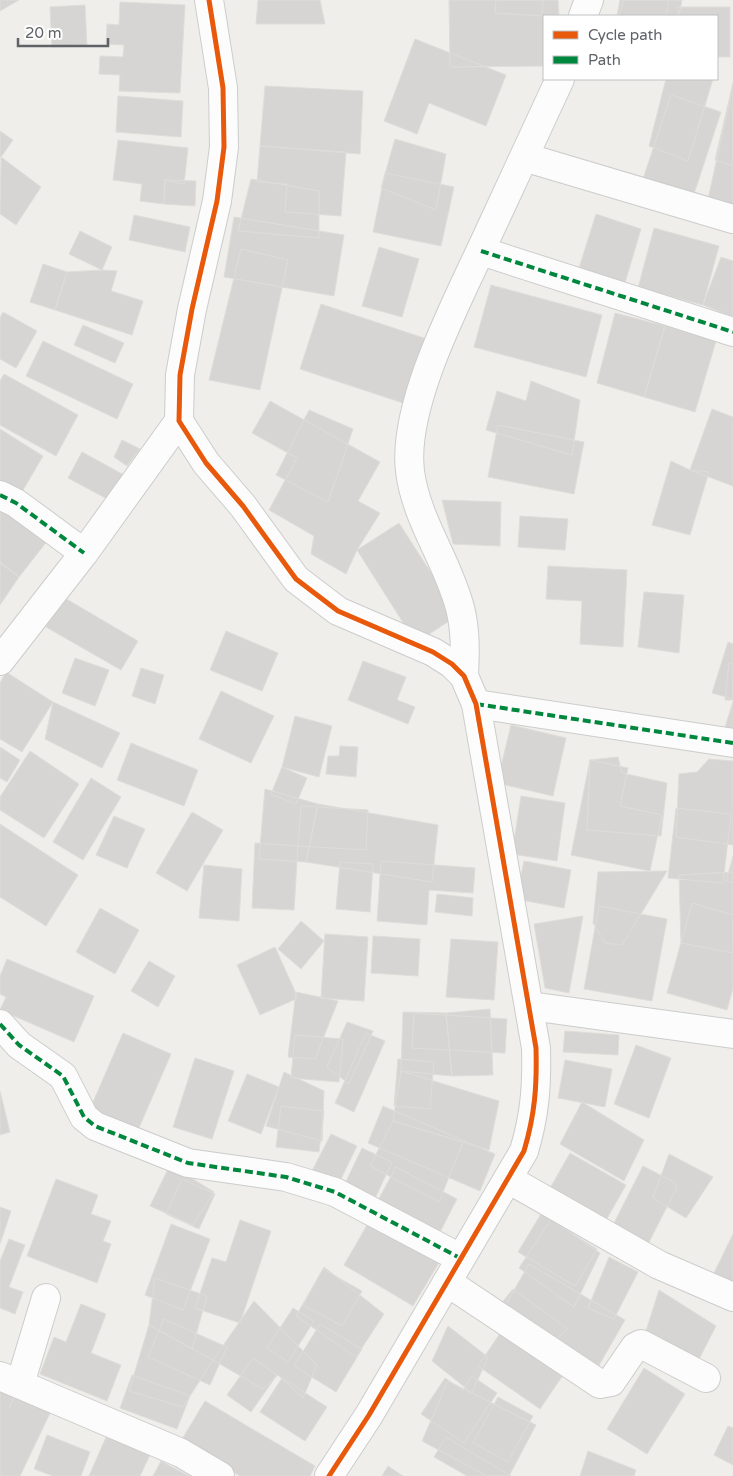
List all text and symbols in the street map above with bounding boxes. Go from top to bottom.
scale bar [18,15,108,47]
legend [543,15,718,80]
text: 20 m [25,24,62,42]
text: Cycle path [588,26,662,44]
text: Path [588,51,621,69]

